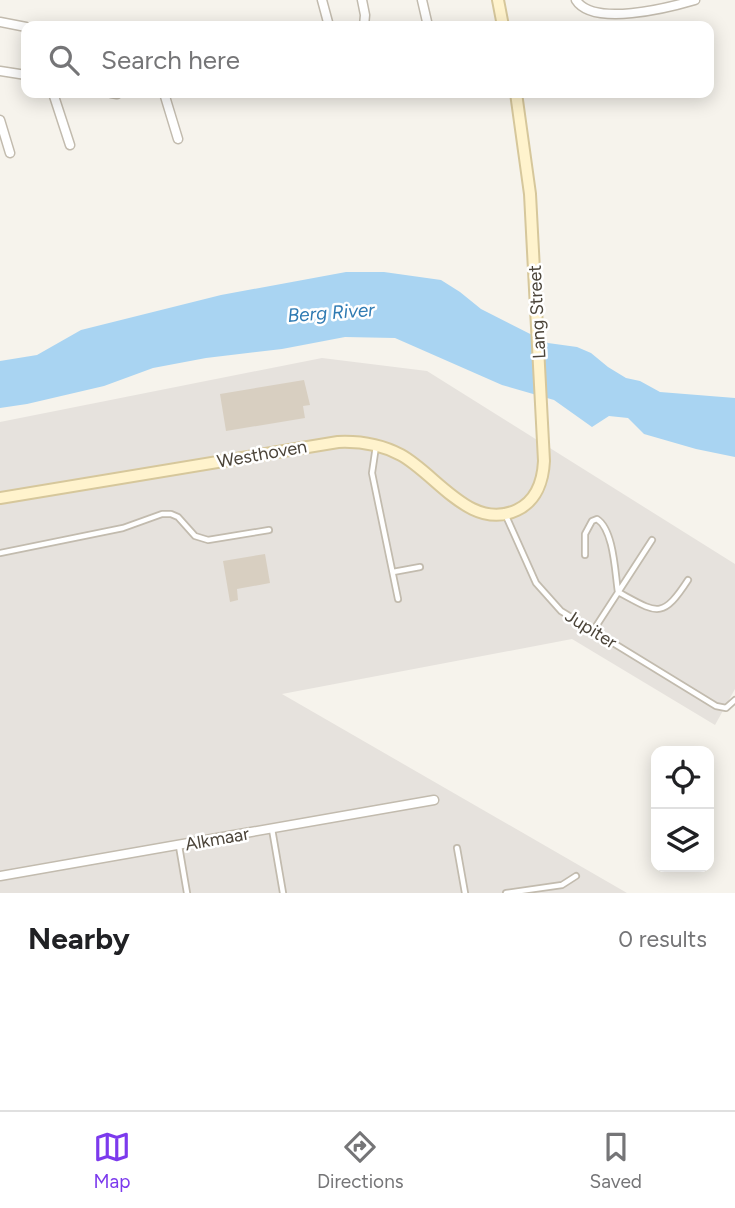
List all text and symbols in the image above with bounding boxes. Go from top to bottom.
search box [21,21,714,98]
icon: search [45,41,83,79]
text: Search here [101,44,240,76]
street label: Lang Street [524,264,550,360]
water label: Berg River [287,298,376,327]
street label: Westhoven [215,435,309,473]
street label: Jupiter [561,605,621,653]
map controls [651,746,714,872]
button: locate [651,746,714,809]
button: layers [651,809,714,872]
street label: Alkmaar [183,823,251,855]
text: Nearby [28,920,130,957]
text: 0 results [618,925,707,953]
tab: Map [93,1128,131,1193]
tab: Directions [317,1128,404,1193]
tab: Saved [590,1128,642,1193]

